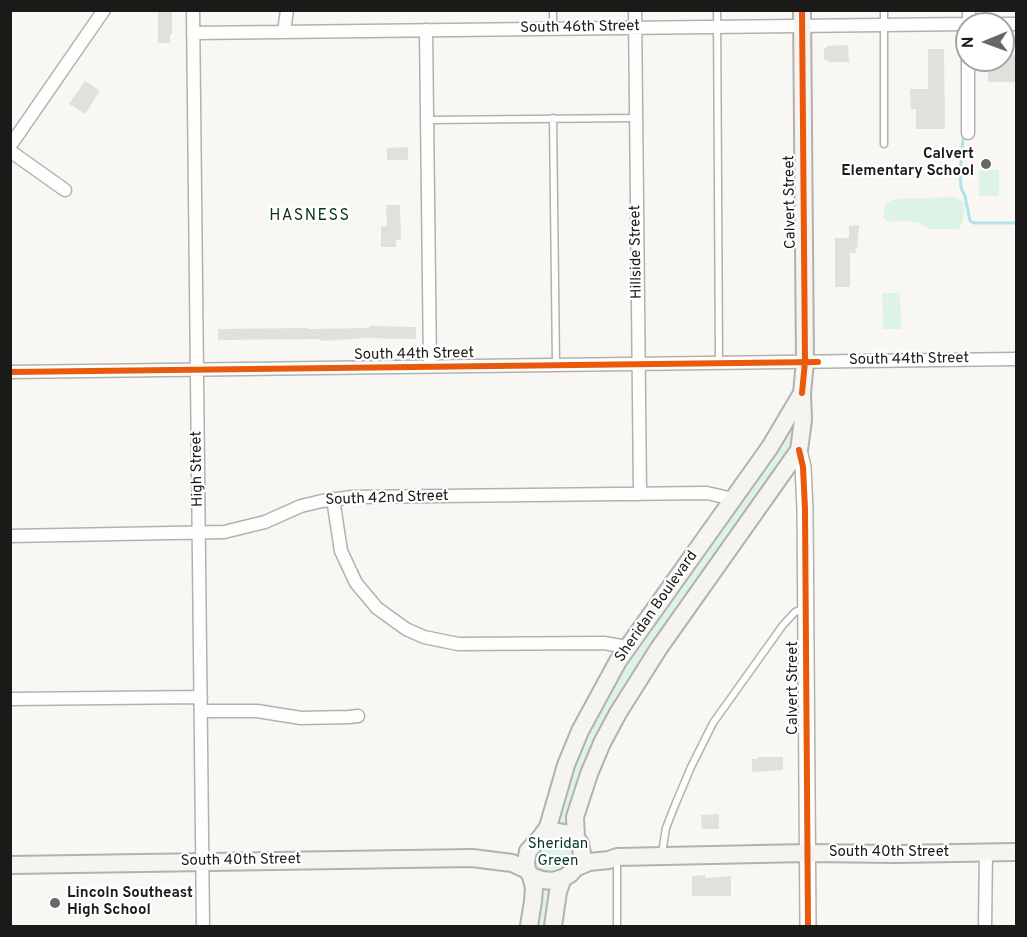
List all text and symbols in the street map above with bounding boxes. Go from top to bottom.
north arrow [955,12,1015,72]
street label: South 46th Street [520,18,640,38]
text: N [959,36,979,48]
place label: Calvert Elementary School [841,146,974,181]
street label: Calvert Street [781,155,801,249]
marker: Calvert Elementary School [979,157,993,171]
street label: Hillside Street [627,205,647,299]
district label: HASNESS [269,207,351,227]
street label: South 44th Street [354,345,474,365]
street label: South 44th Street [849,350,969,370]
street label: High Street [188,431,208,507]
street label: South 42nd Street [325,488,449,510]
street label: Sheridan Boulevard [612,548,702,666]
street label: Calvert Street [785,641,803,735]
park label: Sheridan Green [528,836,588,871]
street label: South 40th Street [829,844,949,862]
street label: South 40th Street [181,851,301,871]
place label: Lincoln Southeast High School [67,885,193,920]
marker: Lincoln Southeast High School [48,896,62,910]

